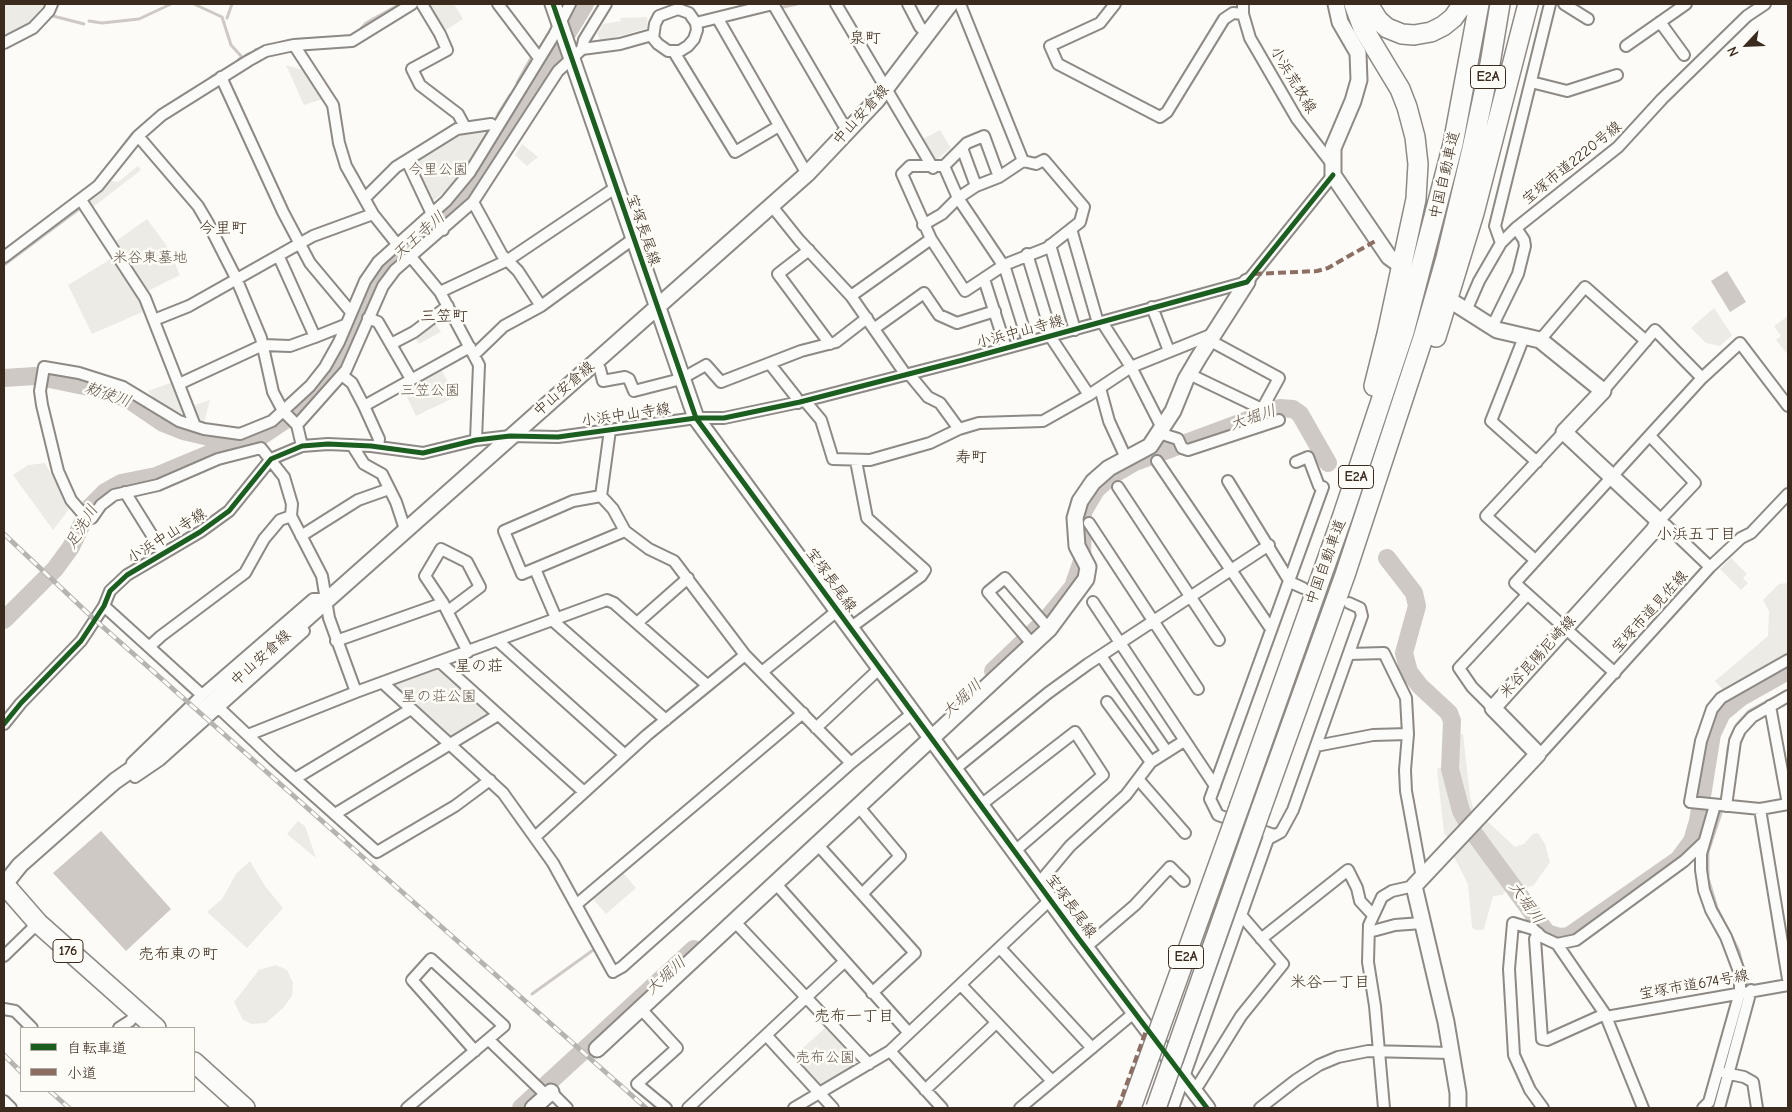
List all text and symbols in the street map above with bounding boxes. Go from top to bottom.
north arrow [1722,20,1772,70]
district label: 泉町 [849,28,881,48]
street label: 小浜荒牧線 [1266,43,1320,117]
text: N [1723,44,1743,59]
road number: E2A [1470,66,1506,88]
street label: 中山安倉線 [829,81,893,149]
street label: 宝塚市道2220号線 [1519,117,1625,209]
street label: 中国自動車道 [1426,129,1464,221]
park label: 今里公園 [408,161,468,179]
street label: 宝塚長尾線 [622,192,664,268]
water label: 天王寺川 [389,207,449,265]
district label: 今里町 [199,218,247,238]
park label: 米谷東墓地 [113,249,187,267]
district label: 三笠町 [420,306,468,326]
street label: 小浜中山寺線 [974,312,1066,352]
street label: 中山安倉線 [530,358,598,420]
water label: 勅使川 [82,378,134,412]
park label: 三笠公園 [400,382,460,400]
street label: 小浜中山寺線 [580,400,672,430]
water label: 大堀川 [1227,401,1279,435]
district label: 寿町 [955,447,987,467]
road number: E2A [1338,466,1374,488]
water label: 足洗川 [61,501,103,553]
street label: 小浜中山寺線 [124,505,210,567]
street label: 中国自動車道 [1302,517,1350,607]
district label: 小浜五丁目 [1656,524,1736,544]
street label: 宝塚長尾線 [802,544,860,616]
street label: 宝塚市道見佐線 [1608,567,1692,657]
street label: 米谷昆陽尼崎線 [1496,612,1580,702]
street label: 中山安倉線 [227,626,295,690]
district label: 星の荘 [455,656,503,676]
water label: 大堀川 [938,676,986,722]
park label: 星の荘公園 [402,688,476,706]
street label: 宝塚長尾線 [1042,870,1100,942]
water label: 大堀川 [1504,878,1548,928]
road number: 176 [53,939,83,962]
district label: 売布東の町 [138,944,218,964]
road number: E2A [1168,946,1204,969]
water label: 大堀川 [642,953,690,999]
street label: 宝塚市道674号線 [1638,966,1750,1004]
district label: 米谷一丁目 [1290,972,1370,992]
district label: 売布一丁目 [814,1006,894,1026]
legend [20,1027,195,1092]
text: 自転車道 [67,1039,127,1057]
park label: 売布公園 [795,1049,855,1067]
text: 小道 [67,1064,97,1082]

